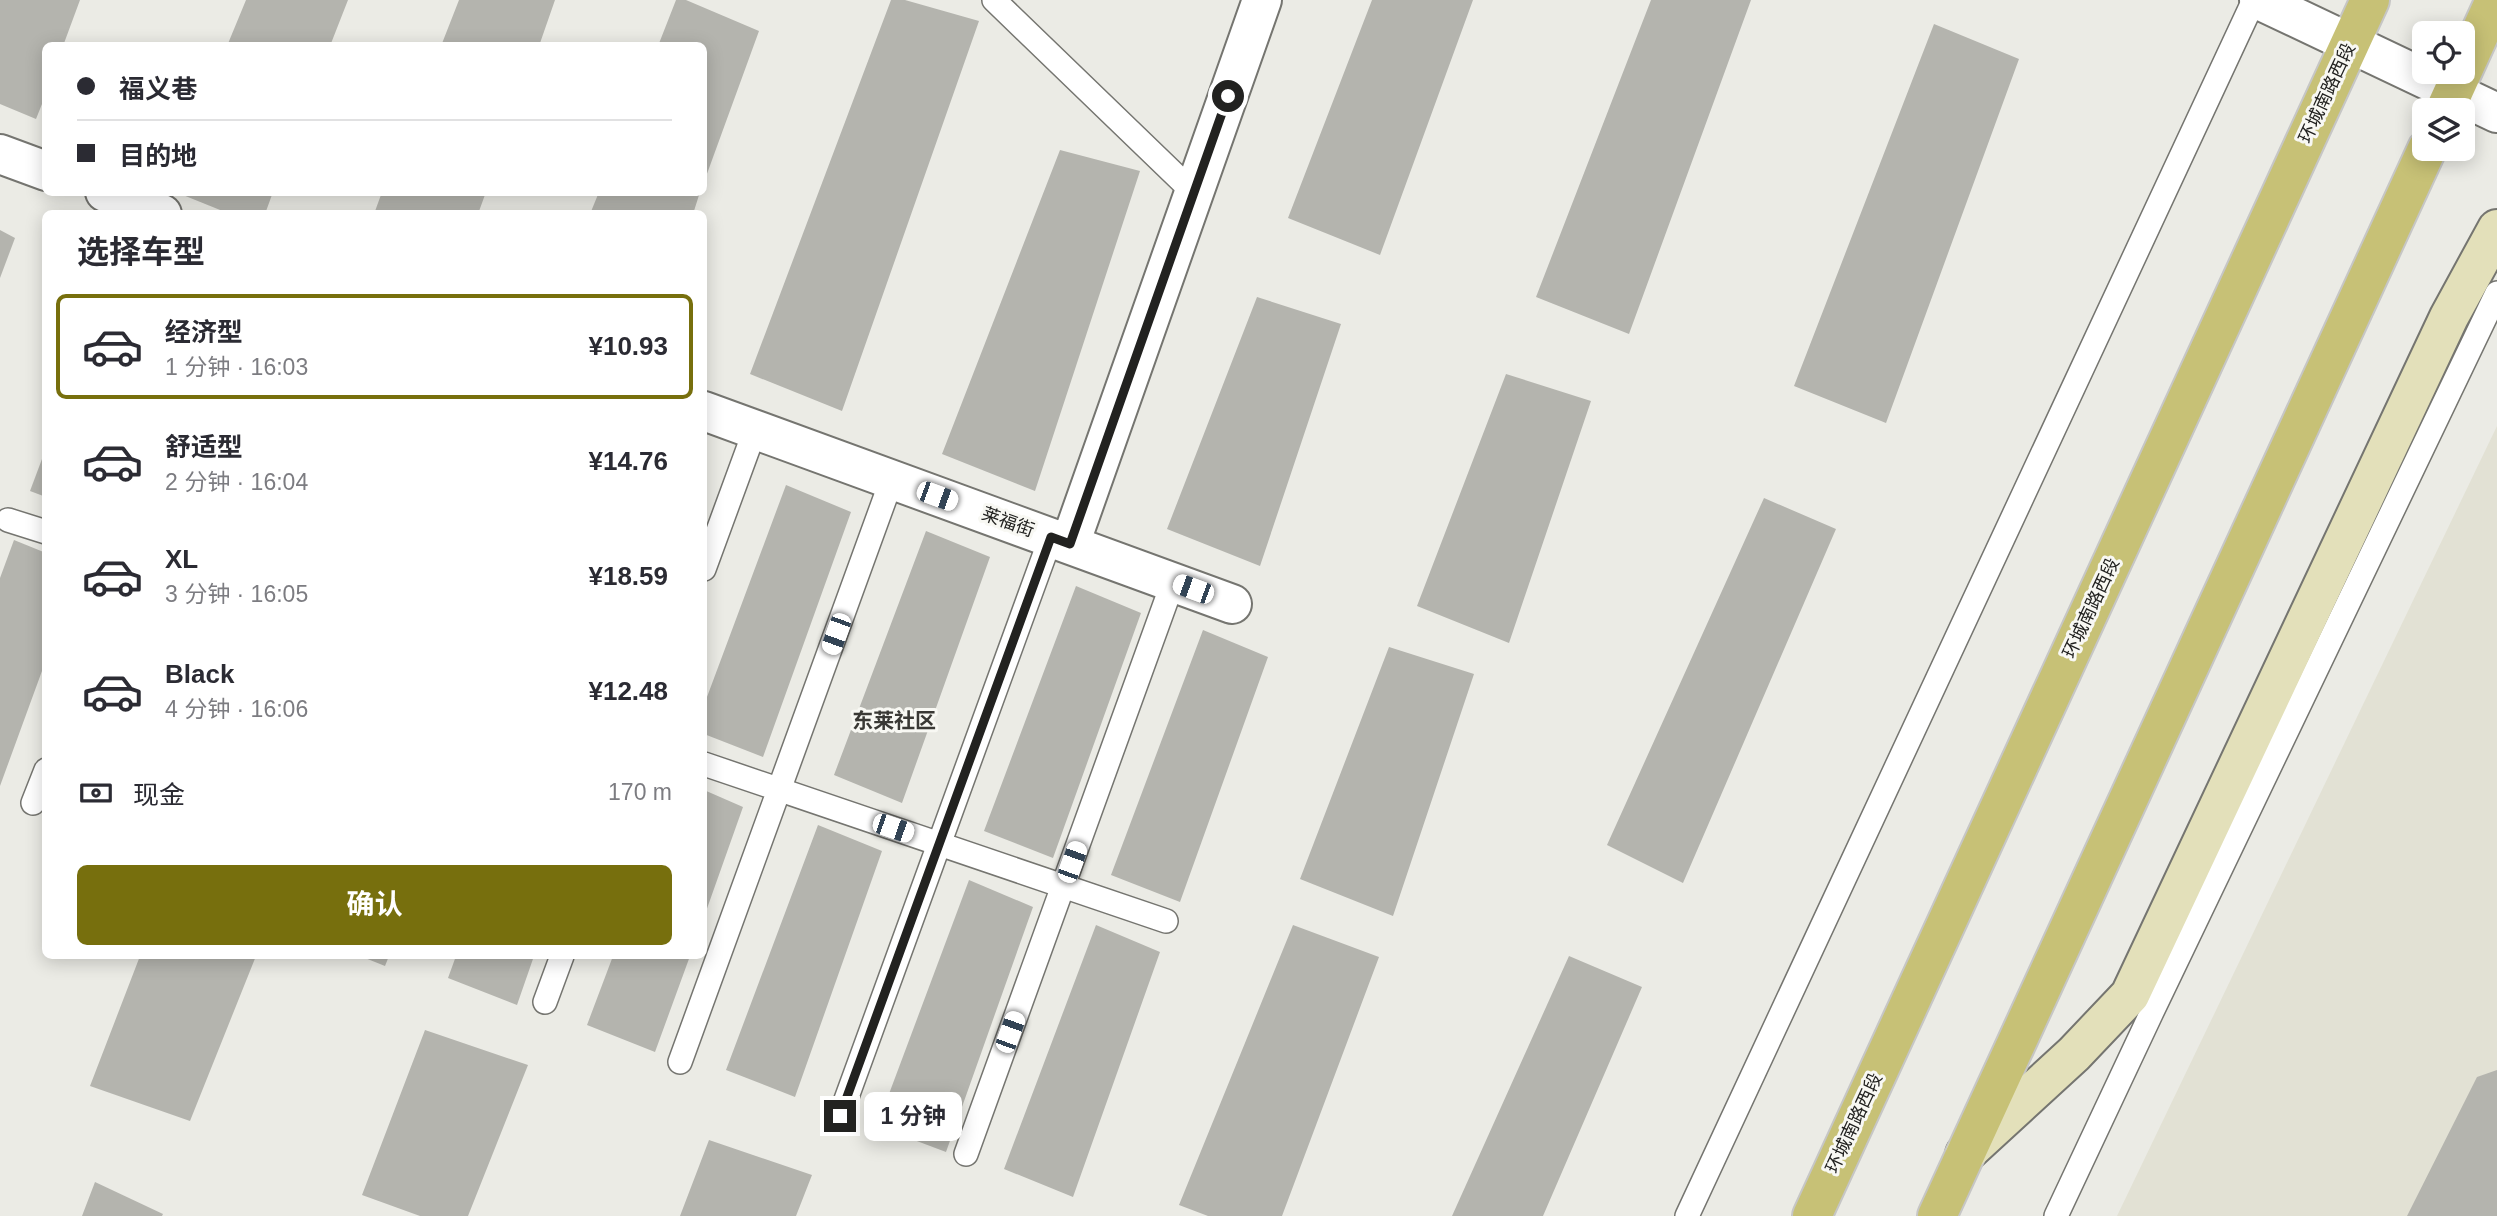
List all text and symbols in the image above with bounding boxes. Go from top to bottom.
map controls [2412,21,2475,161]
button: locate [2412,21,2475,84]
street label: 环城南路西段 [2295,40,2359,146]
text: 福义巷 [119,74,197,104]
route start [1212,80,1244,112]
button: layers [2412,98,2475,161]
text: 目的地 [119,141,197,171]
text: 选择车型 [77,234,205,270]
icon: car [81,315,144,378]
text: 经济型 [165,317,243,347]
text: ¥10.93 [588,331,668,361]
text: 1 分钟 · 16:03 [165,354,308,380]
icon: car [81,430,144,493]
text: 舒适型 [165,432,243,462]
text: ¥14.76 [588,446,668,476]
text: 2 分钟 · 16:04 [165,469,308,495]
car [914,479,961,513]
street label: 莱福街 [979,503,1037,541]
text: XL [165,544,198,574]
icon: car [81,545,144,608]
street label: 环城南路西段 [2059,555,2123,661]
text: ¥18.59 [588,561,668,591]
car [1170,572,1217,606]
text: 3 分钟 · 16:05 [165,581,308,607]
car [819,611,854,657]
text: Black [165,659,234,689]
icon: car [81,660,144,723]
text: ¥12.48 [588,676,668,706]
text: 4 分钟 · 16:06 [165,696,308,722]
district label: 东莱社区 [852,709,936,732]
icon: cash [77,774,115,812]
text: 170 m [608,779,672,805]
text: 现金 [133,780,185,810]
car [870,811,917,845]
car [1055,839,1090,885]
button: 确认 [77,865,672,945]
car [993,1009,1028,1055]
street label: 环城南路西段 [1822,1070,1886,1176]
callout: 1 分钟 [864,1092,962,1140]
route end [824,1100,856,1132]
text: 1 分钟 [880,1103,946,1129]

